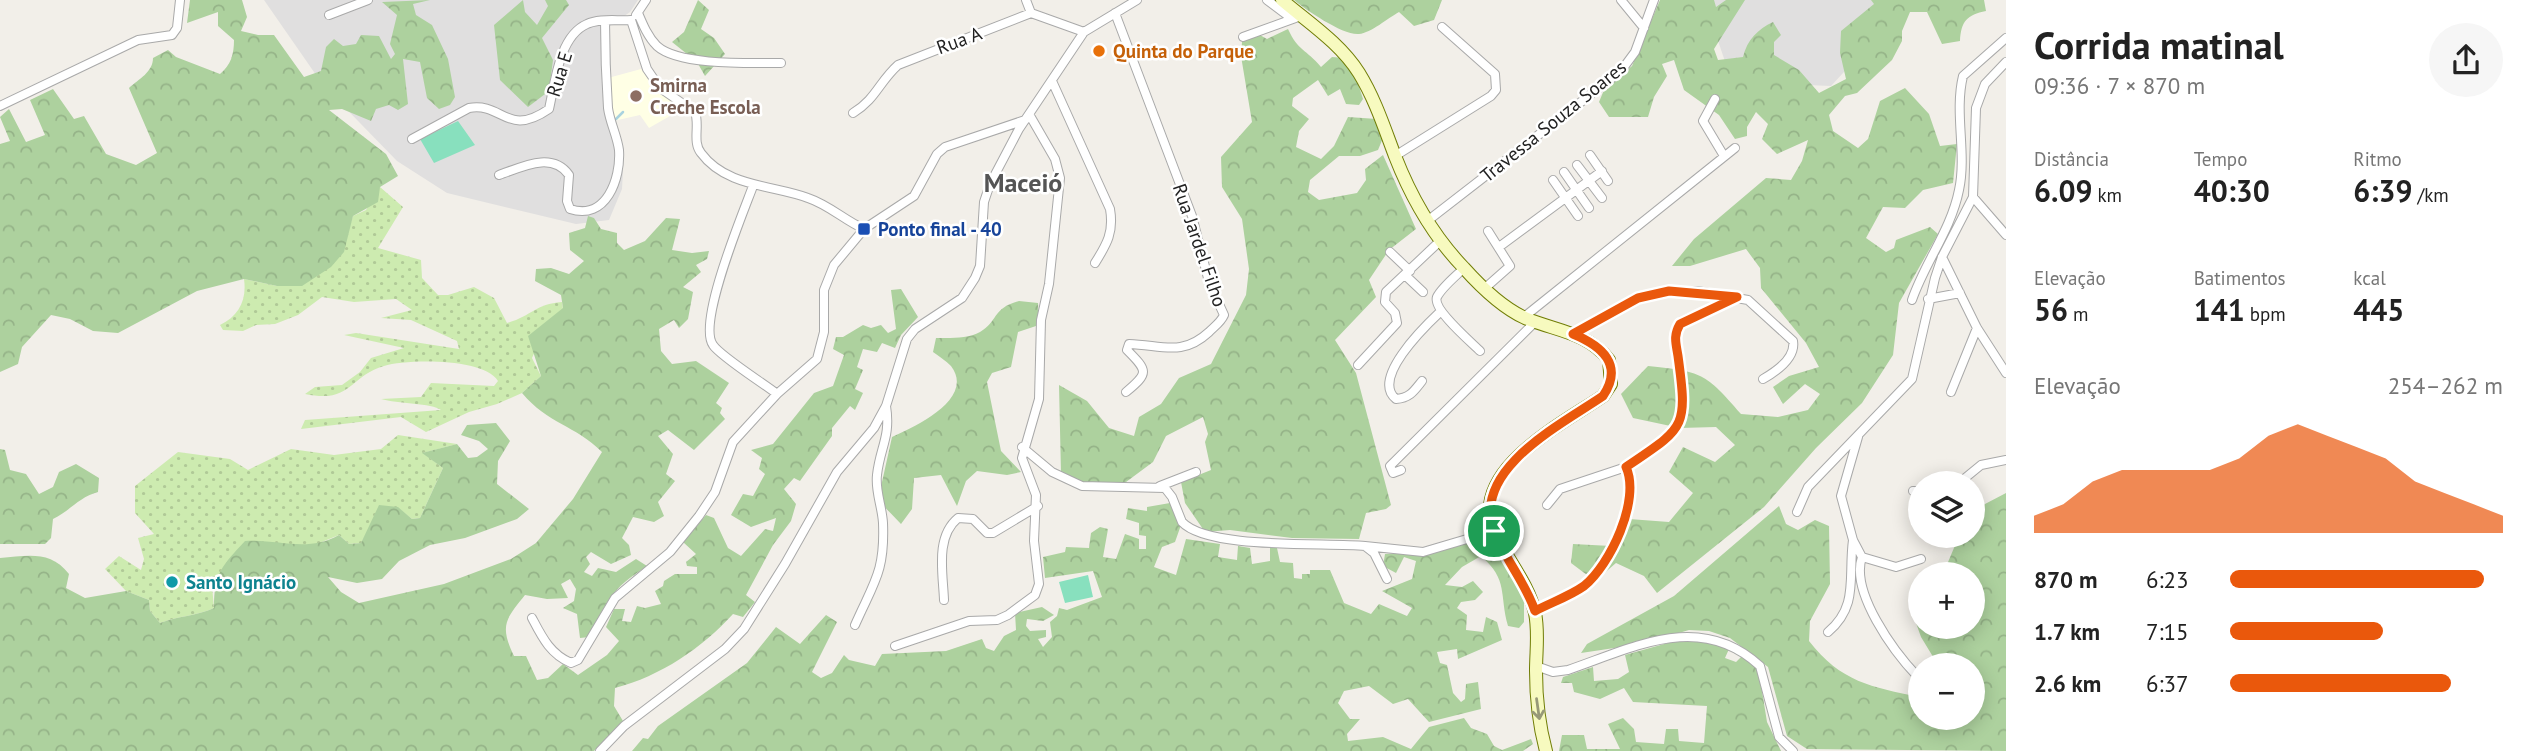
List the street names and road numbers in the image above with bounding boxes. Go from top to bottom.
street label: Rua A [933,21,985,59]
street label: Rua E [541,48,577,100]
street label: Travessa Souza Soares [1475,55,1631,187]
street label: Rua Jardel Filho [1168,180,1232,310]

